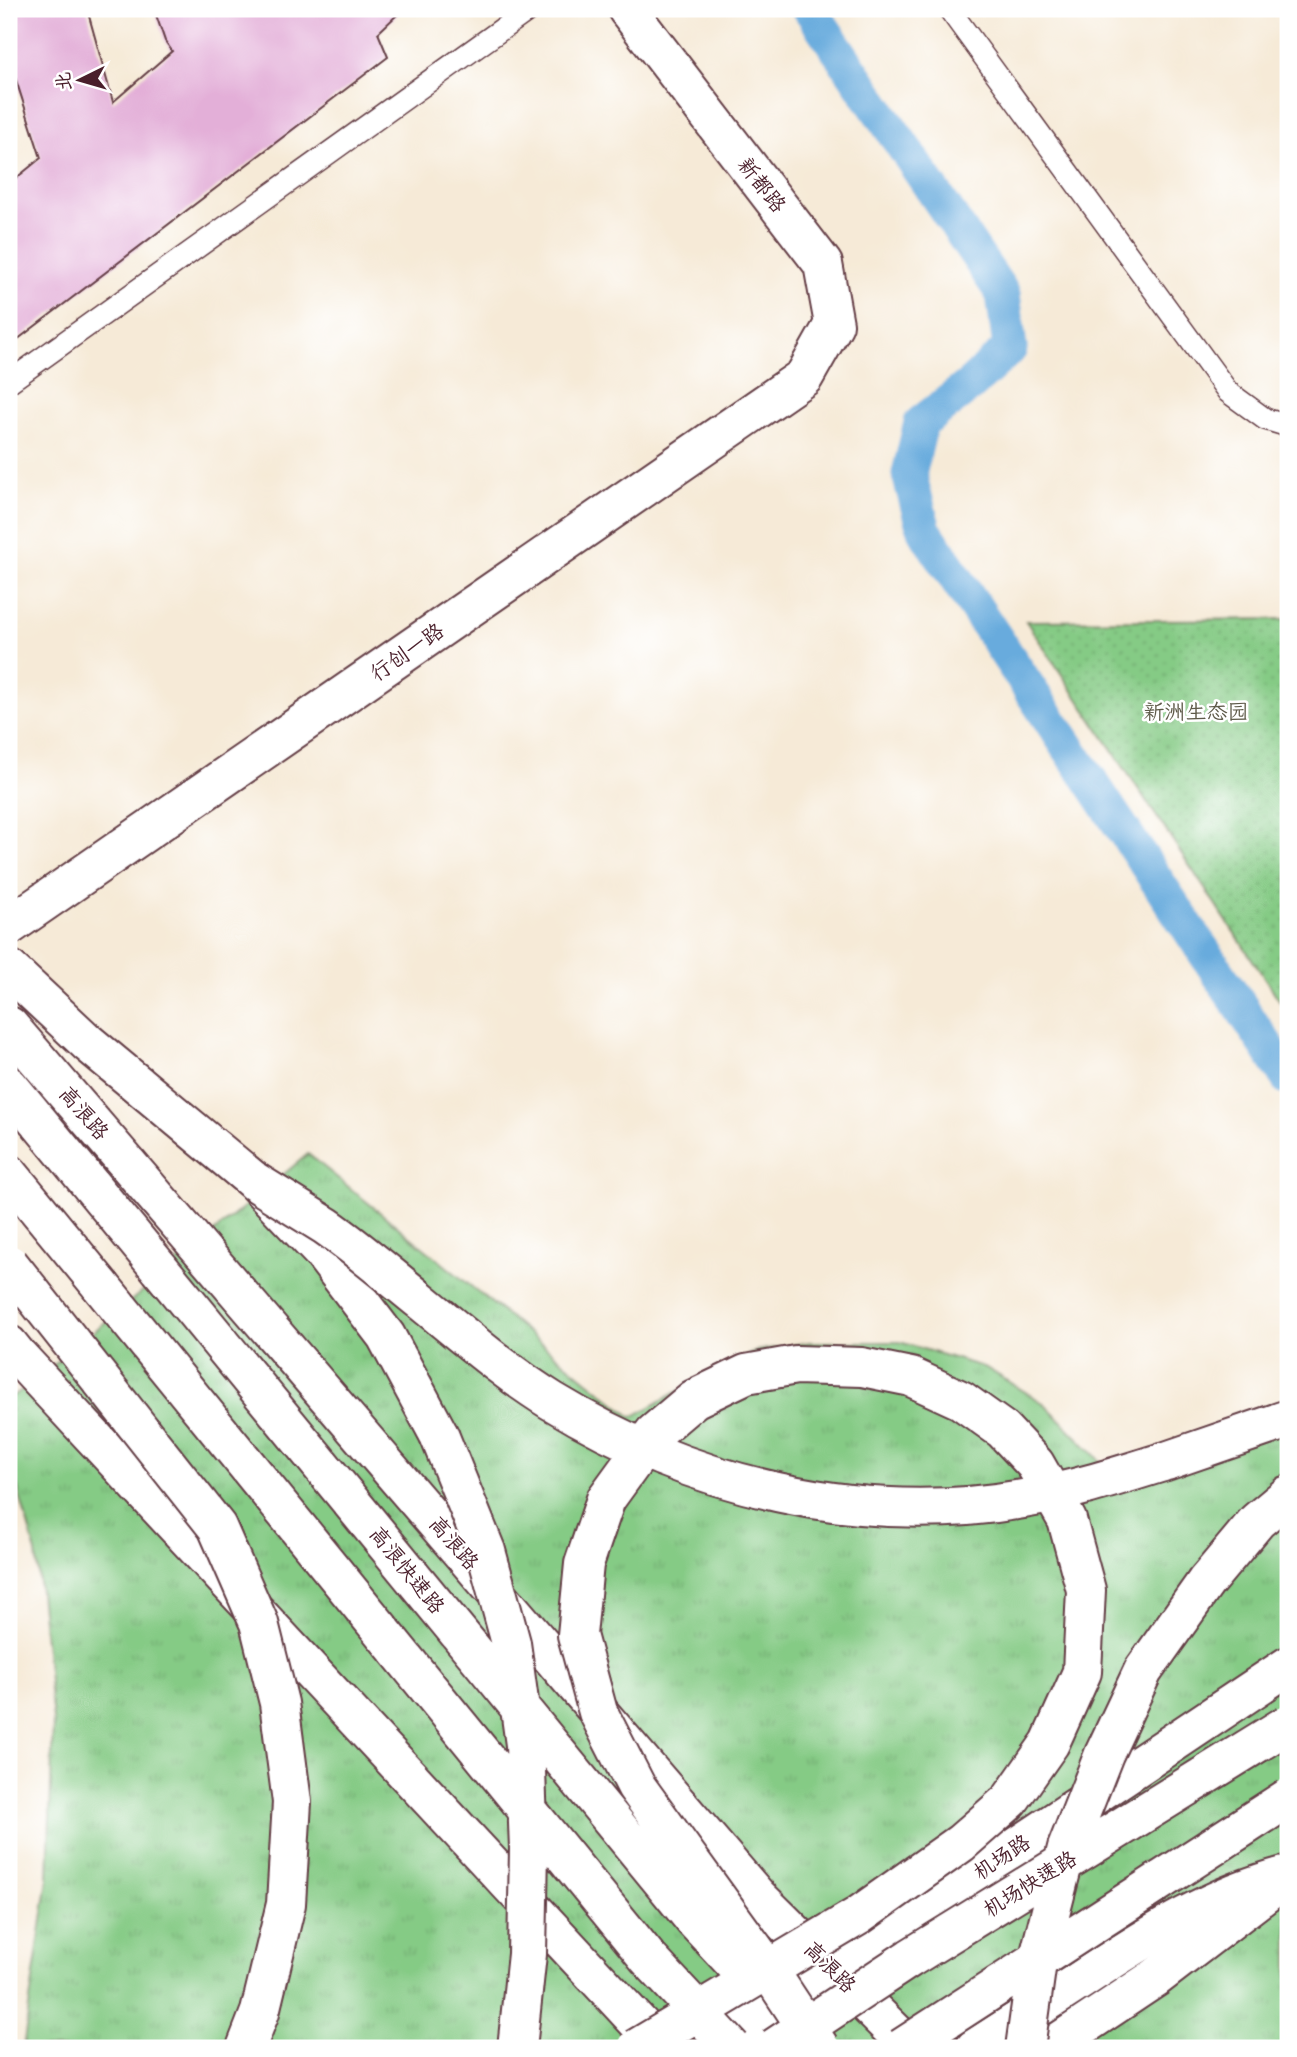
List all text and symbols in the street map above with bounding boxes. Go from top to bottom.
north arrow [46,46,116,116]
text: 北 [50,71,77,92]
street label: 新都路 [732,152,792,218]
street label: 行创一路 [365,616,449,688]
park label: 新洲生态园 [1144,698,1249,726]
street label: 高浪路 [53,1080,115,1146]
street label: 高浪路 [423,1510,485,1576]
street label: 高浪快速路 [363,1520,451,1620]
street label: 机场路 [968,1828,1036,1886]
street label: 机场快速路 [978,1844,1082,1924]
street label: 高浪路 [798,1935,862,1999]

